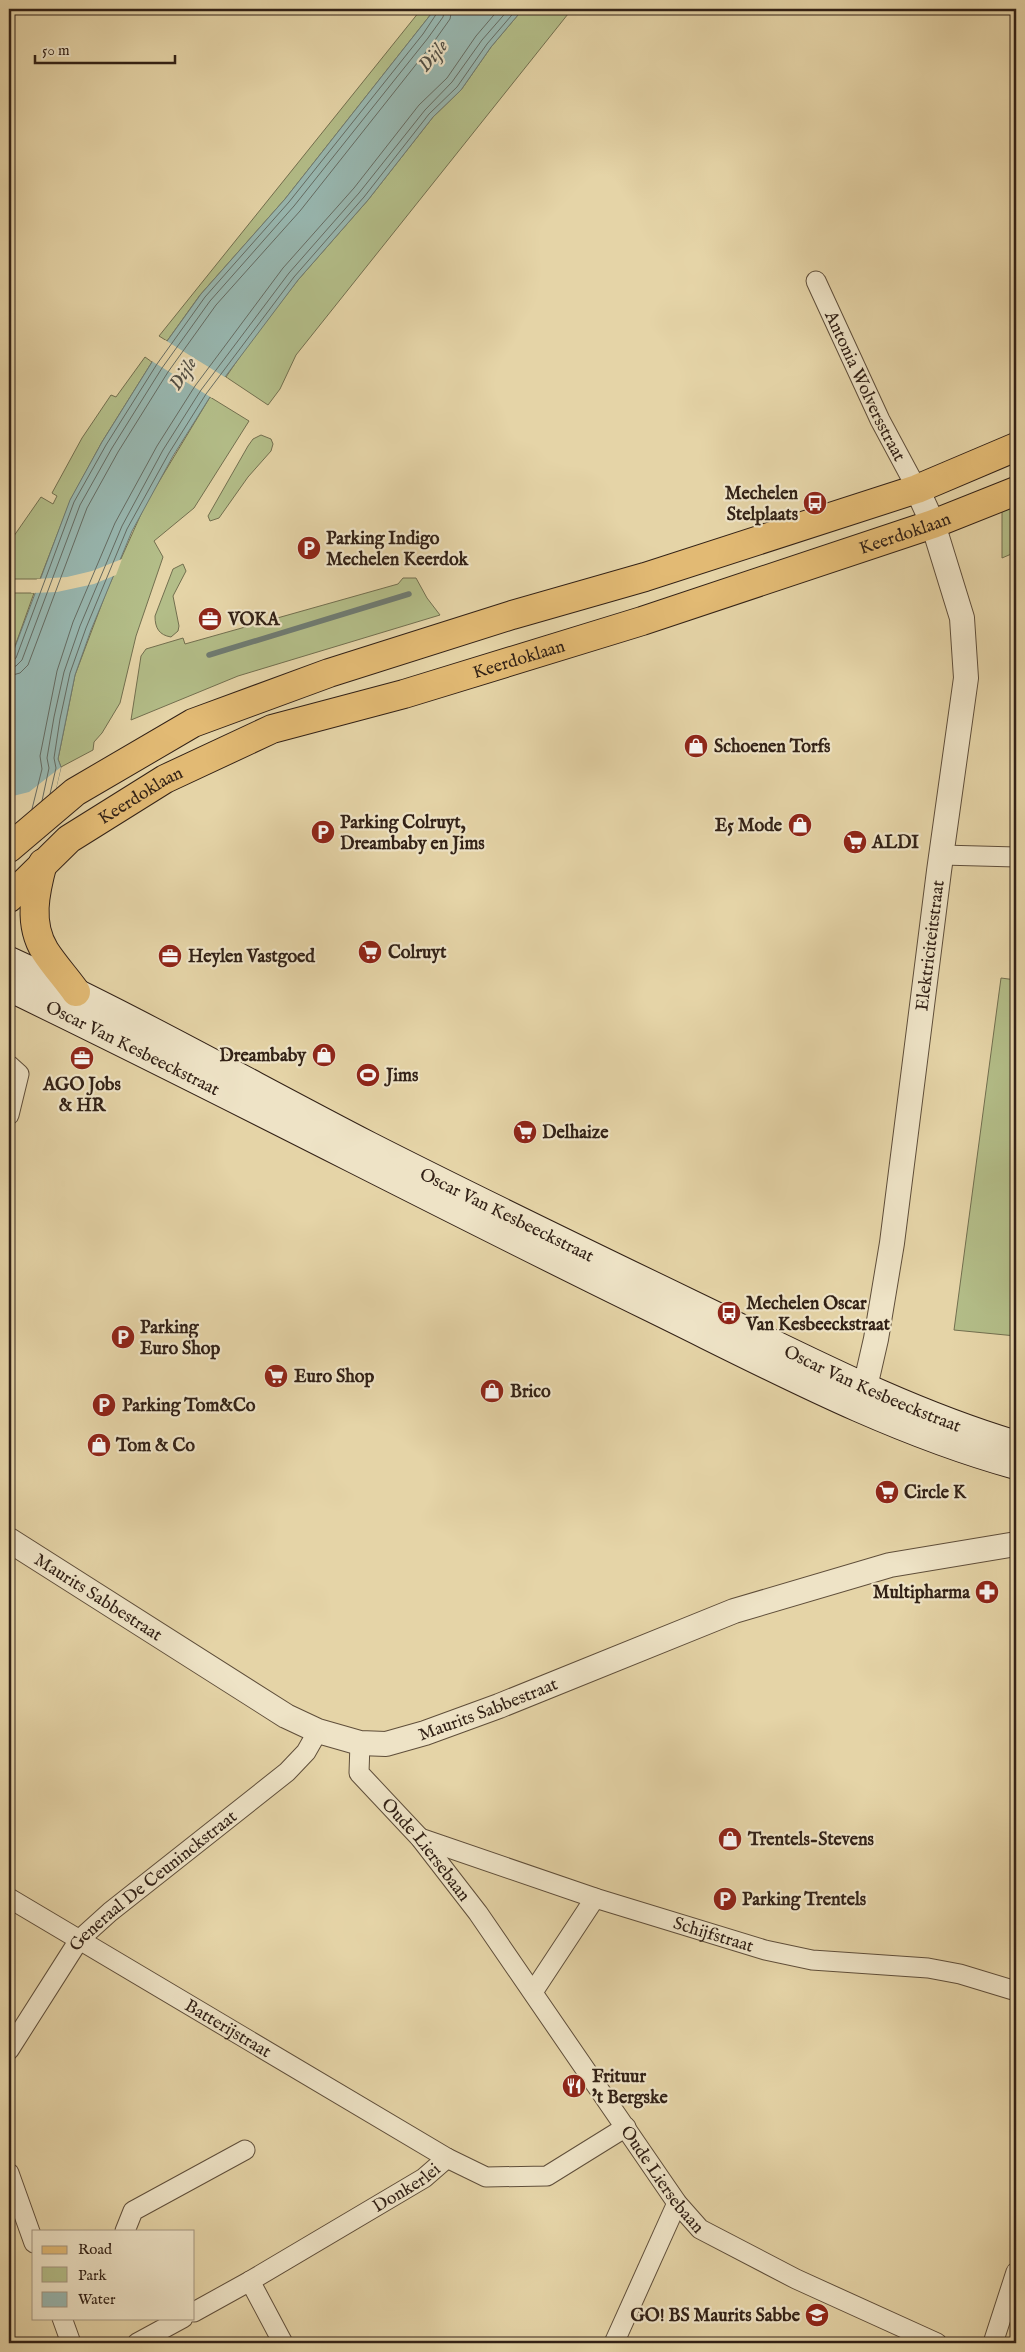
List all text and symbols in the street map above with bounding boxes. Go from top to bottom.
scale bar [35,32,175,64]
water label: Dijle [413,35,454,77]
text: 50 m [42,41,70,60]
street label: Antonia Wolversstraat [818,307,910,466]
water label: Dijle [164,353,204,395]
place label: Mechelen Stelplaats [725,483,799,527]
bus stop icon: Mechelen Stelplaats [802,490,828,516]
street label: Keerdoklaan [857,508,955,561]
place label: Parking Indigo Mechelen Keerdok [326,528,470,572]
parking icon: Parking Indigo Mechelen Keerdok [296,535,322,561]
office icon: VOKA [197,606,223,632]
place label: VOKA [227,609,280,632]
street label: Keerdoklaan [470,635,568,685]
shop icon: Schoenen Torfs [683,733,709,759]
place label: Schoenen Torfs [714,736,831,759]
street label: Keerdoklaan [94,762,187,831]
place label: Parking Colruyt, Dreambaby en Jims [340,812,485,856]
shop icon: E5 Mode [787,812,813,838]
place label: E5 Mode [715,815,783,838]
parking icon: Parking Colruyt, Dreambaby en Jims [310,819,336,845]
supermarket icon: ALDI [842,829,868,855]
place label: ALDI [871,832,919,855]
street label: Elektriciteitstraat [911,879,951,1012]
supermarket icon: Colruyt [357,939,383,965]
place label: Colruyt [388,942,447,965]
office icon: Heylen Vastgoed [157,943,183,969]
place label: Heylen Vastgoed [188,946,315,969]
street label: Oscar Van Kesbeeckstraat [41,996,223,1102]
shop icon: Dreambaby [311,1042,337,1068]
office icon: AGO Jobs & HR [69,1045,95,1071]
place label: Dreambaby [219,1045,307,1068]
sports icon: Jims [355,1062,381,1088]
place label: Jims [384,1065,419,1088]
place label: AGO Jobs & HR [42,1074,121,1118]
supermarket icon: Delhaize [512,1119,538,1145]
place label: Delhaize [542,1122,609,1145]
street label: Oscar Van Kesbeeckstraat [415,1163,597,1268]
place label: Mechelen Oscar Van Kesbeeckstraat [745,1293,891,1337]
bus stop icon: Mechelen Oscar Van Kesbeeckstraat [716,1300,742,1326]
place label: Parking Euro Shop [140,1317,220,1361]
parking icon: Parking Euro Shop [110,1324,136,1350]
street label: Oscar Van Kesbeeckstraat [780,1341,964,1439]
supermarket icon: Euro Shop [263,1363,289,1389]
place label: Euro Shop [294,1366,374,1389]
shop icon: Brico [479,1378,505,1404]
place label: Brico [510,1381,551,1404]
parking icon: Parking Tom&Co [91,1392,117,1418]
place label: Parking Tom&Co [122,1395,256,1418]
shop icon: Tom & Co [86,1432,112,1458]
place label: Tom & Co [115,1435,195,1458]
supermarket icon: Circle K [874,1479,900,1505]
place label: Circle K [904,1482,967,1505]
street label: Maurits Sabbestraat [29,1549,166,1647]
pharmacy icon: Multipharma [974,1579,1000,1605]
place label: Multipharma [873,1582,971,1605]
street label: Maurits Sabbestraat [416,1673,561,1747]
street label: Oude Liersebaan [376,1794,475,1907]
street label: Generaal De Ceuninckstraat [65,1806,242,1956]
shop icon: Trentels-Stevens [717,1826,743,1852]
place label: Trentels-Stevens [747,1829,875,1852]
parking icon: Parking Trentels [712,1886,738,1912]
place label: Parking Trentels [742,1889,867,1912]
street label: Schijfstraat [670,1913,756,1959]
street label: Batterijstraat [180,1995,275,2064]
place label: Frituur 't Bergske [592,2066,668,2110]
restaurant icon: Frituur 't Bergske [561,2073,587,2099]
street label: Oude Liersebaan [614,2122,709,2239]
street label: Donkerlei [369,2159,446,2219]
legend [32,2230,195,2320]
text: Road [78,2240,113,2259]
text: Park [78,2266,108,2285]
text: Water [78,2290,116,2309]
school or university icon: GO! BS Maurits Sabbe [804,2302,830,2328]
place label: GO! BS Maurits Sabbe [631,2305,801,2328]

